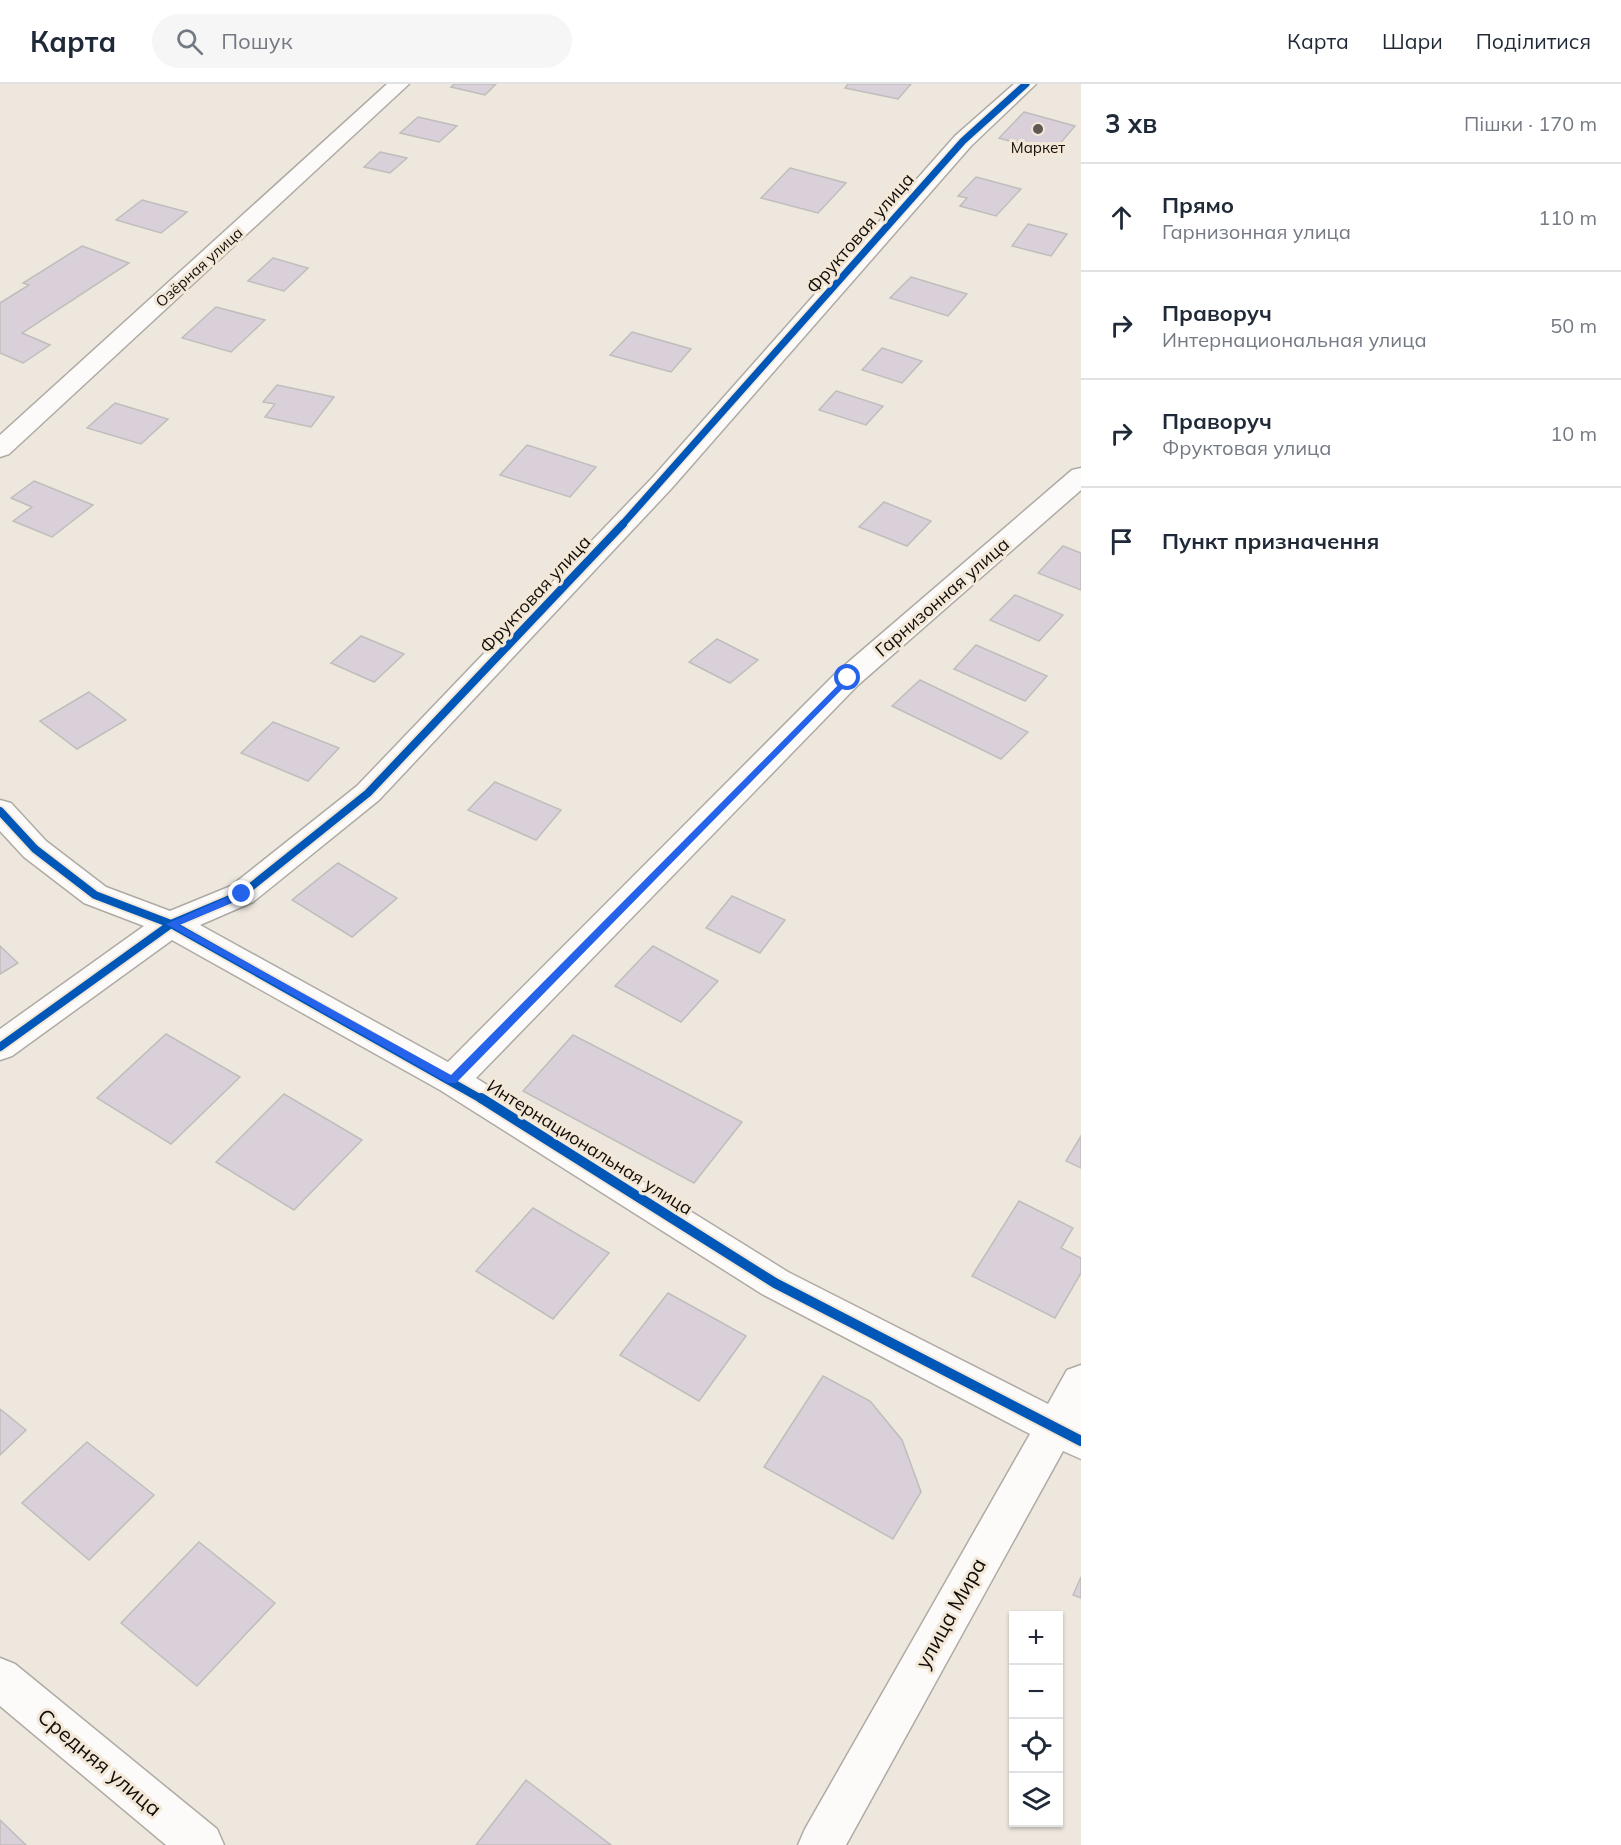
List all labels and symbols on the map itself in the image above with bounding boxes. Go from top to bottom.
marker: Маркет [1031,122,1045,136]
place label: Маркет [1011,138,1065,157]
street label: Фруктовая улица [801,168,919,298]
street label: Озёрная улица [152,223,246,311]
street label: Фруктовая улица [475,530,595,658]
street label: Гарнизонная улица [870,533,1014,661]
route start [834,664,860,690]
route end [228,880,254,906]
street label: Интернациональная улица [483,1074,697,1220]
street label: улица Мира [909,1553,991,1673]
street label: Средняя улица [33,1703,167,1821]

